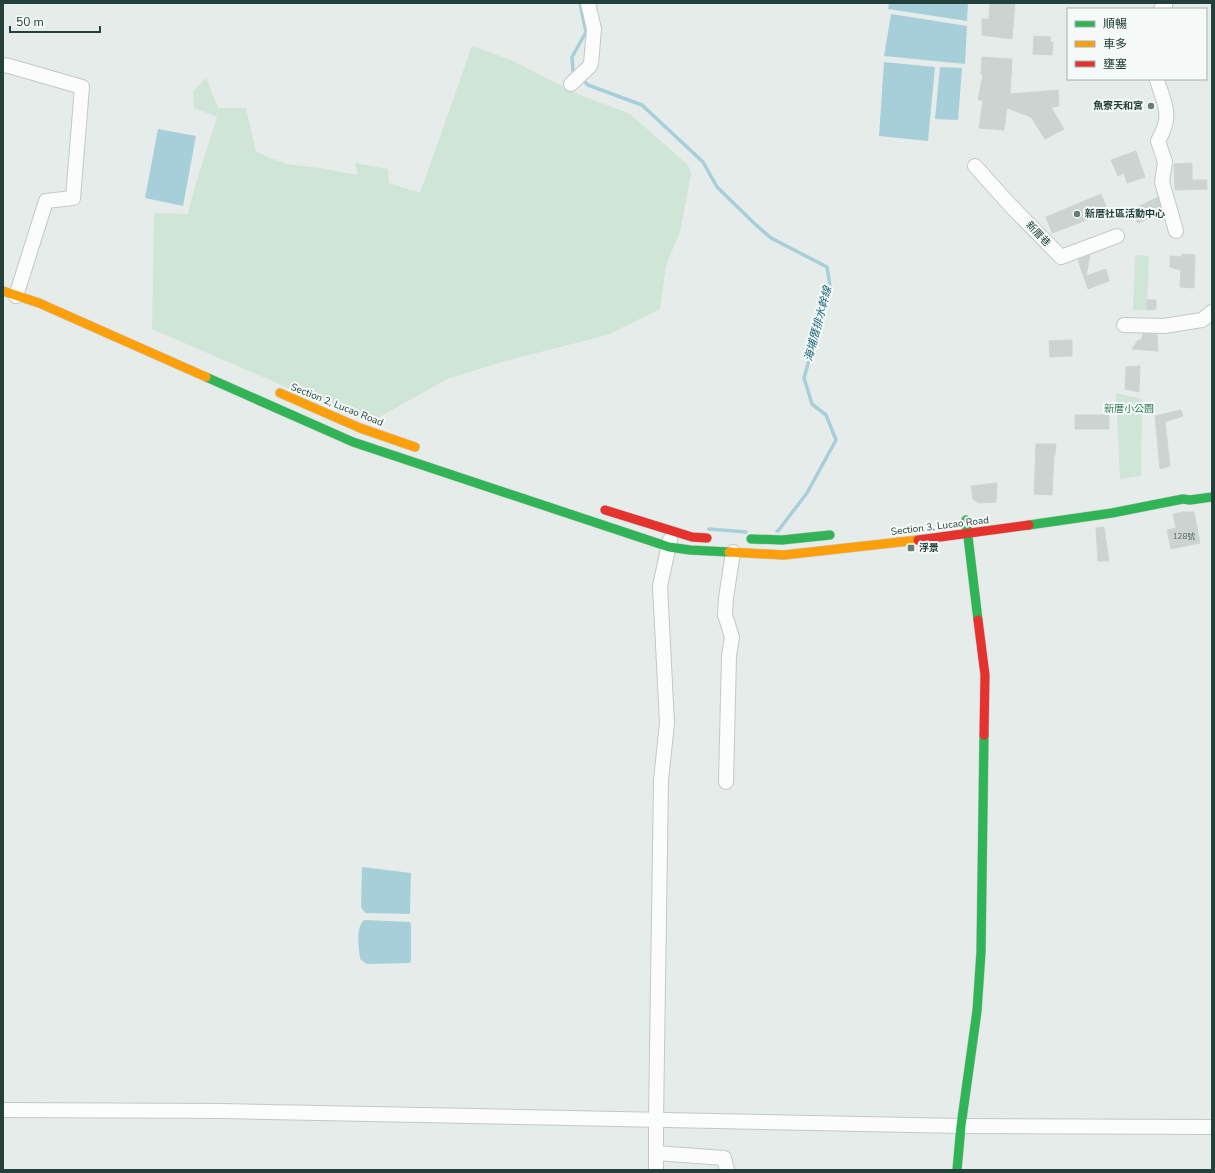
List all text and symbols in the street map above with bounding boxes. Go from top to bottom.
scale bar [10,8,100,34]
legend [1067,8,1207,80]
text: 50 m [16,14,44,30]
text: 順暢 [1103,16,1127,32]
text: 車多 [1103,36,1127,52]
text: 壅塞 [1103,56,1127,72]
place label: 魚寮天和宮 [1093,99,1143,113]
marker: 魚寮天和宮 [1146,101,1156,111]
place label: 新厝社區活動中心 [1085,207,1165,221]
marker: 新厝社區活動中心 [1072,209,1082,219]
street label: 新厝巷 [1023,218,1053,250]
water label: 海埔厝排水幹線 [801,283,836,363]
street label: Section 2, Lucao Road [289,380,386,430]
park label: 新厝小公園 [1104,402,1154,416]
street label: Section 3, Lucao Road [890,513,990,539]
house number: 128號 [1173,531,1195,542]
place label: 浮景 [919,541,939,555]
marker: 浮景 [906,543,916,553]

